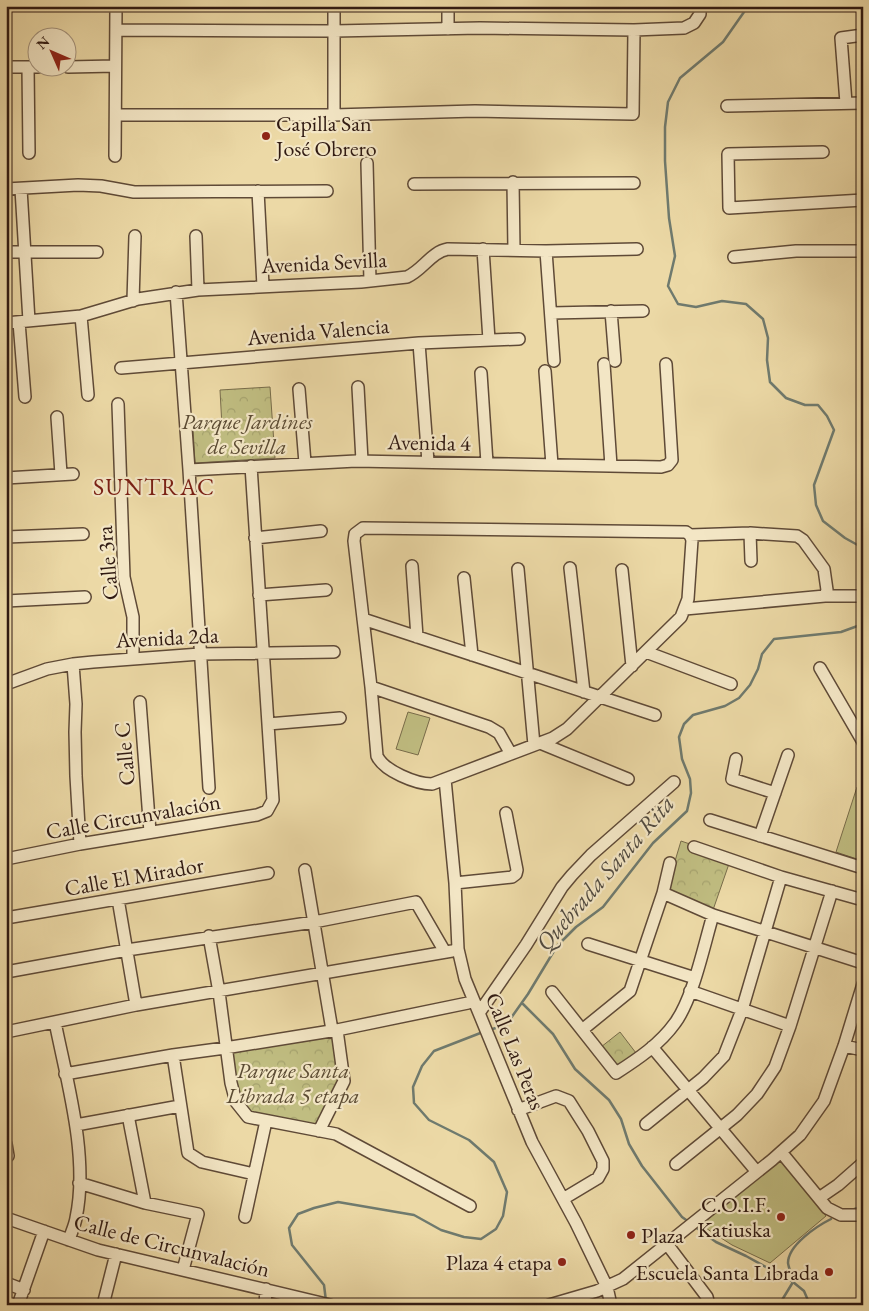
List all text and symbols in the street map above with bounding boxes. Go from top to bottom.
north arrow [28,28,78,78]
text: N [32,32,54,53]
place label: Capilla San José Obrero [274,109,377,163]
marker: Capilla San José Obrero [260,130,272,142]
street label: Avenida Sevilla [259,245,388,280]
street label: Avenida Valencia [245,311,391,352]
park label: Parque Jardines de Sevilla [181,407,313,461]
street label: Avenida 4 [386,427,471,458]
district label: SUNTRAC [93,471,215,502]
street label: Calle 3ra [90,524,125,601]
street label: Avenida 2da [114,620,220,655]
street label: Calle C [107,721,142,787]
street label: Calle Circunvalación [43,787,223,846]
water label: Quebrada Santa Rita [528,788,681,957]
street label: Calle El Mirador [62,850,207,903]
street label: Calle Las Peras [479,988,552,1114]
park label: Parque Santa Librada 5 etapa [225,1056,360,1110]
place label: C.O.I.F. Katiuska [697,1190,771,1244]
street label: Calle de Circunvalación [71,1207,273,1284]
marker: C.O.I.F. Katiuska [775,1211,787,1223]
place label: Plaza [641,1221,684,1250]
marker: Plaza [625,1229,637,1241]
place label: Plaza 4 etapa [446,1248,552,1277]
marker: Plaza 4 etapa [556,1256,568,1268]
place label: Escuela Santa Librada [636,1258,819,1287]
marker: Escuela Santa Librada [823,1266,835,1278]

